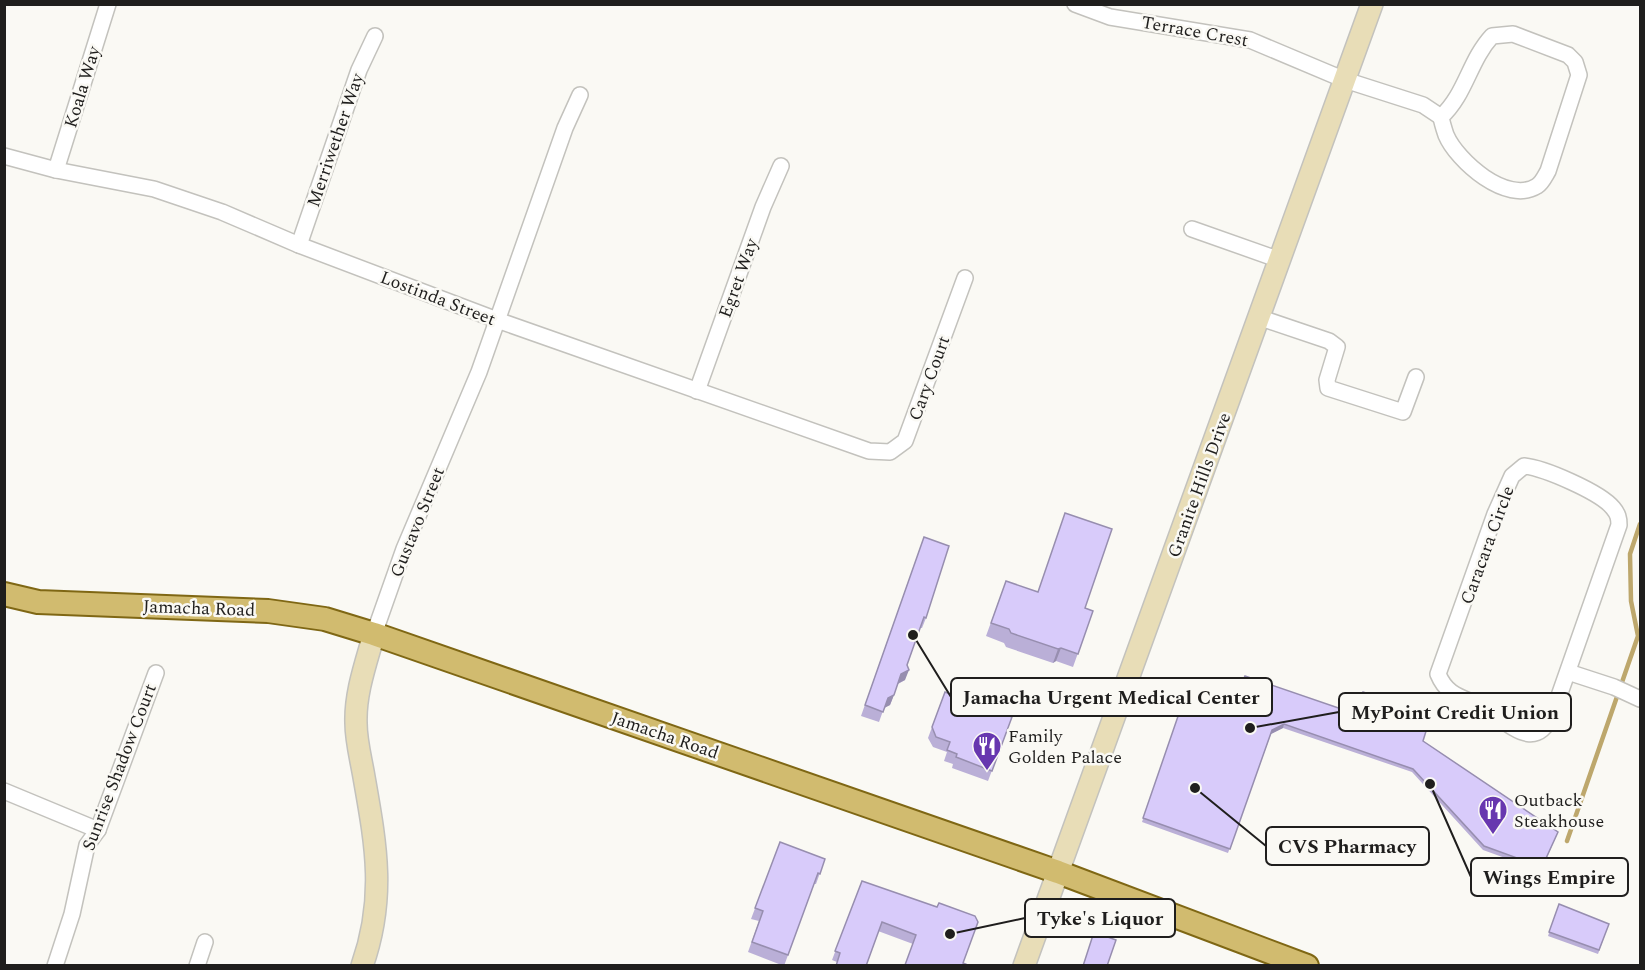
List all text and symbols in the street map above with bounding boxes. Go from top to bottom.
street label: Terrace Crest [1139,9,1250,54]
street label: Koala Way [57,42,108,131]
street label: Merriwether Way [300,68,371,211]
street label: Egret Way [712,233,766,322]
street label: Lostinda Street [376,264,500,333]
street label: Cary Court [902,332,957,424]
street label: Granite Hills Drive [1161,409,1238,562]
street label: Gustavo Street [383,463,452,581]
street label: Caracara Circle [1453,482,1521,608]
street label: Jamacha Road [142,593,256,624]
callout: Jamacha Urgent Medical Center [951,678,1272,716]
street label: Sunrise Shadow Court [75,680,164,855]
text: Jamacha Urgent Medical Center [962,683,1260,713]
callout: MyPoint Credit Union [1339,693,1571,731]
text: MyPoint Credit Union [1351,698,1559,728]
street label: Jamacha Road [607,704,722,767]
place label: Family Golden Palace [1008,723,1122,771]
restaurant icon: Family Golden Palace [971,730,1003,772]
place label: Outback Steakhouse [1514,787,1604,835]
restaurant icon: Outback Steakhouse [1477,794,1509,836]
callout: CVS Pharmacy [1266,827,1429,865]
text: CVS Pharmacy [1278,832,1418,862]
callout: Wings Empire [1471,858,1628,896]
text: Wings Empire [1483,863,1615,893]
callout: Tyke's Liquor [1025,899,1175,937]
text: Tyke's Liquor [1037,904,1164,934]

